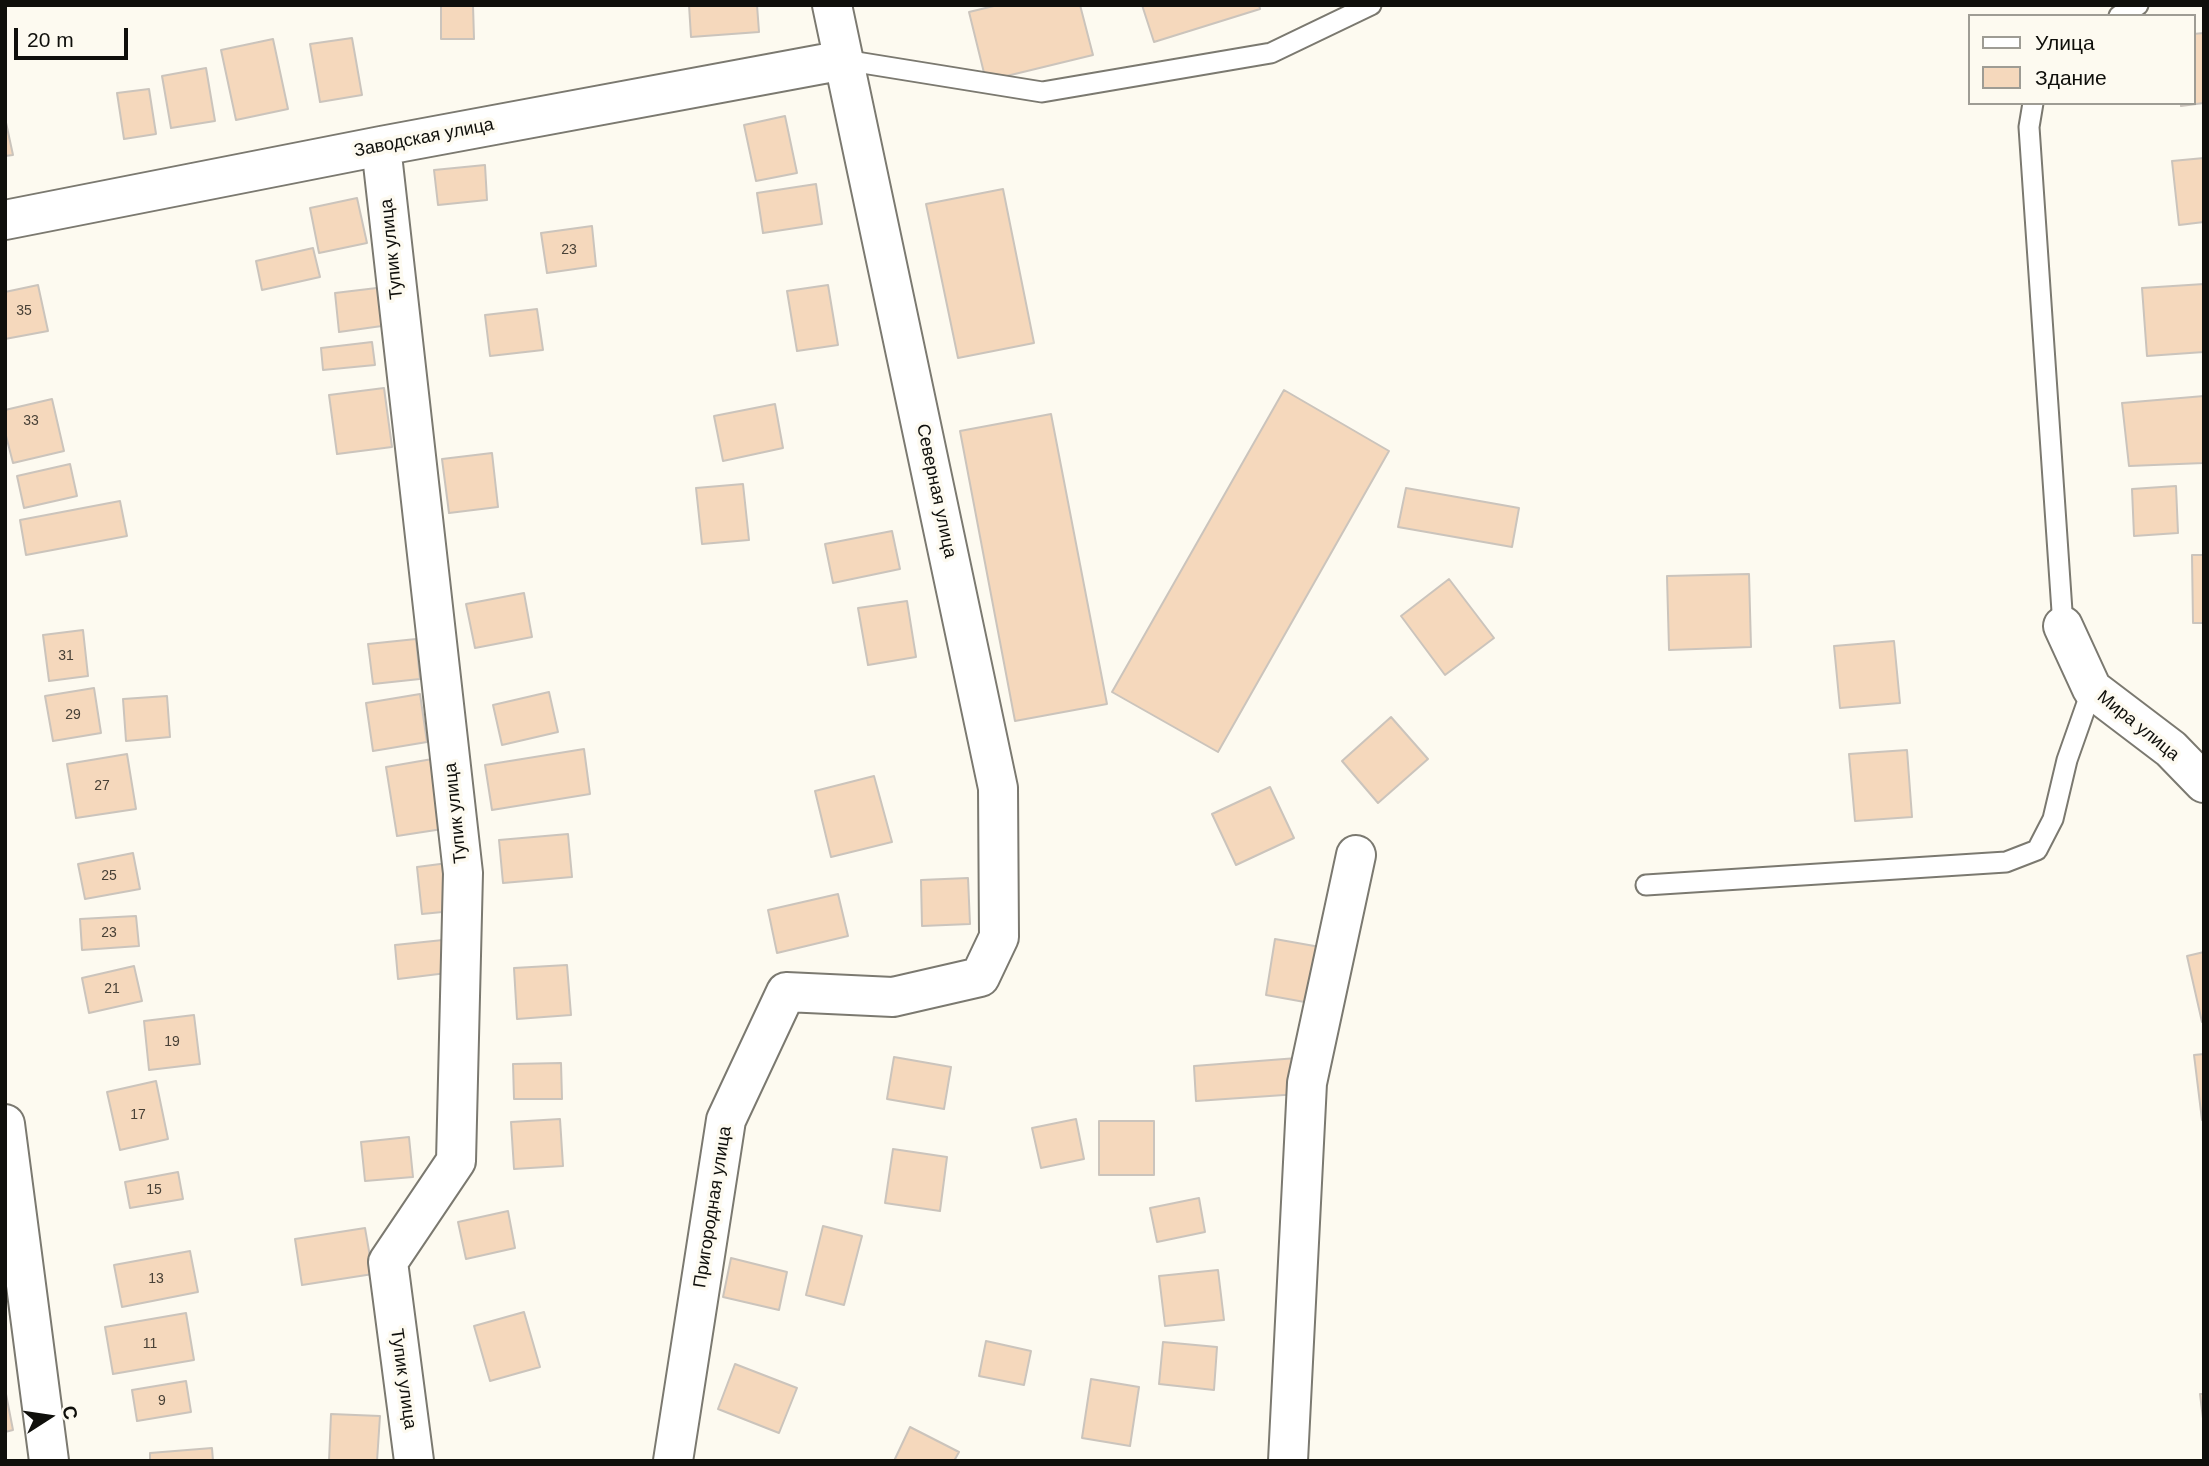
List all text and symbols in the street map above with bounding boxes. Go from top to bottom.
scale bar [18,14,131,58]
legend [1968,14,2195,105]
text: 20 m [27,28,74,51]
text: Улица [2035,31,2095,54]
text: Здание [2035,66,2107,89]
street label: Заводская улица [352,114,496,162]
street label: Тупик улица [376,198,408,300]
house number: 23 [561,242,577,258]
house number: 35 [16,303,32,319]
house number: 33 [23,413,39,429]
street label: Северная улица [911,422,961,560]
house number: 31 [58,648,74,664]
street label: Мира улица [2093,686,2183,766]
house number: 29 [65,707,81,723]
street label: Тупик улица [440,762,472,864]
house number: 27 [94,778,110,794]
house number: 25 [101,868,117,884]
house number: 23 [101,925,117,941]
house number: 21 [104,981,120,997]
house number: 19 [164,1034,180,1050]
house number: 17 [130,1107,146,1123]
street label: Пригородная улица [690,1125,736,1289]
house number: 15 [146,1182,162,1198]
house number: 13 [148,1271,164,1287]
street label: Тупик улица [385,1327,421,1431]
house number: 11 [143,1336,157,1352]
north arrow [14,1382,84,1452]
house number: 9 [158,1393,166,1409]
text: С [58,1404,82,1421]

